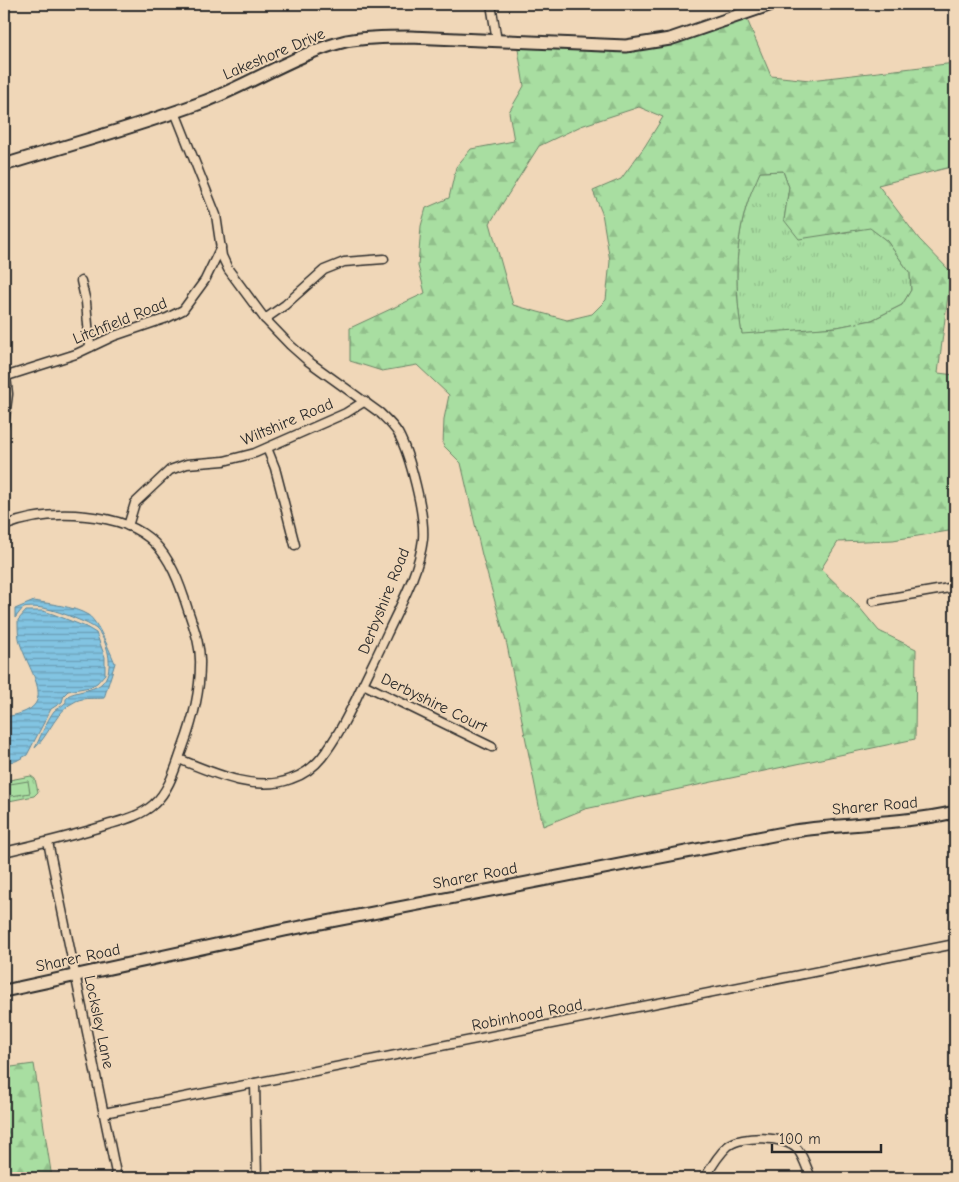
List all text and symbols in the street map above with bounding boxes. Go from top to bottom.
street label: Lakeshore Drive [220,24,328,84]
street label: Litchfield Road [70,294,170,348]
street label: Wiltshire Road [238,394,336,450]
street label: Derbyshire Road [355,545,413,657]
street label: Derbyshire Court [378,670,490,737]
street label: Sharer Road [831,793,919,819]
street label: Sharer Road [431,859,519,893]
street label: Sharer Road [34,940,122,976]
street label: Locksley Lane [80,974,118,1070]
street label: Robinhood Road [470,995,584,1035]
scale bar [772,1122,880,1154]
text: 100 m [779,1130,821,1148]

